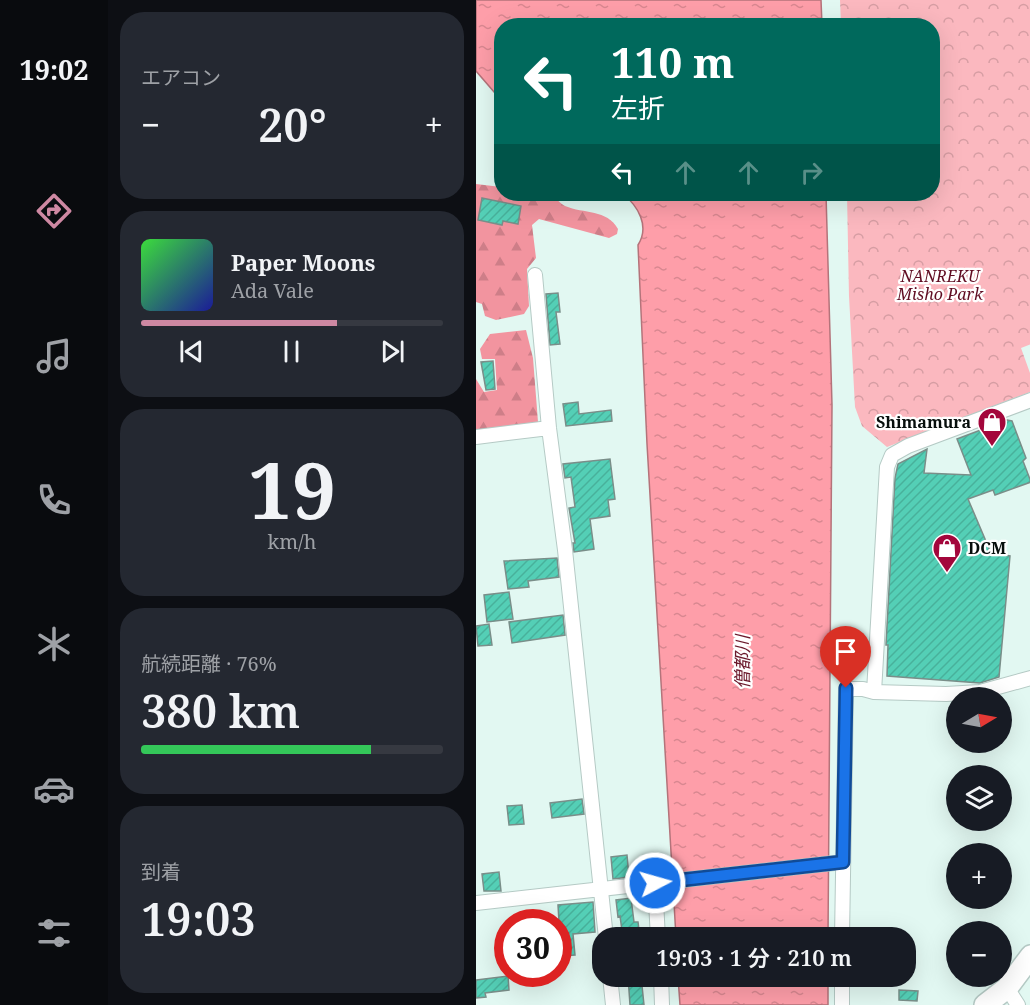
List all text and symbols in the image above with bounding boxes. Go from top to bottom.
text: 110 m [611,33,735,90]
icon: left [512,42,590,120]
text: 19:02 [19,51,89,88]
text: エアコン [141,64,221,91]
text: 左折 [611,89,665,126]
text: 20° [258,94,327,155]
text: − [141,102,160,147]
text: + [425,102,443,147]
icon: left [606,156,639,189]
icon: ahead [669,156,702,189]
icon: ahead [732,156,765,189]
icon: right [795,156,828,189]
icon: directions [33,190,75,232]
text: Paper Moons [231,247,375,277]
park label: NANREKU Misho Park [896,265,984,305]
text: Ada Vale [231,277,314,304]
icon: music [33,335,75,377]
icon: previous [175,335,208,368]
icon: pause [275,335,308,368]
icon: next [376,335,409,368]
shop icon: Shimamura [976,406,1008,448]
place label: Shimamura [876,411,971,433]
text: 19 [248,436,336,542]
icon: phone [33,479,75,521]
text: km/h [267,528,317,555]
shop icon: DCM [931,532,963,574]
place label: DCM [968,537,1006,559]
icon: climate [33,623,75,665]
pin [820,626,871,688]
water label: 僧都川 [730,633,754,689]
icon: arrive [829,635,862,668]
text: 航続距離 · 76% [141,650,277,677]
text: 380 km [141,680,300,741]
north arrow [946,687,1012,753]
map controls [946,687,1012,987]
button: layers [946,765,1012,831]
icon: car [33,768,75,810]
button: + [946,843,1012,909]
position arrow [623,851,687,915]
text: 到着 [141,858,181,885]
text: 19:03 [141,888,256,949]
speed limit sign: 30 [494,909,572,987]
icon: filters [33,912,75,954]
button: − [946,921,1012,987]
text: 19:03 · 1 分 · 210 m [656,942,852,972]

